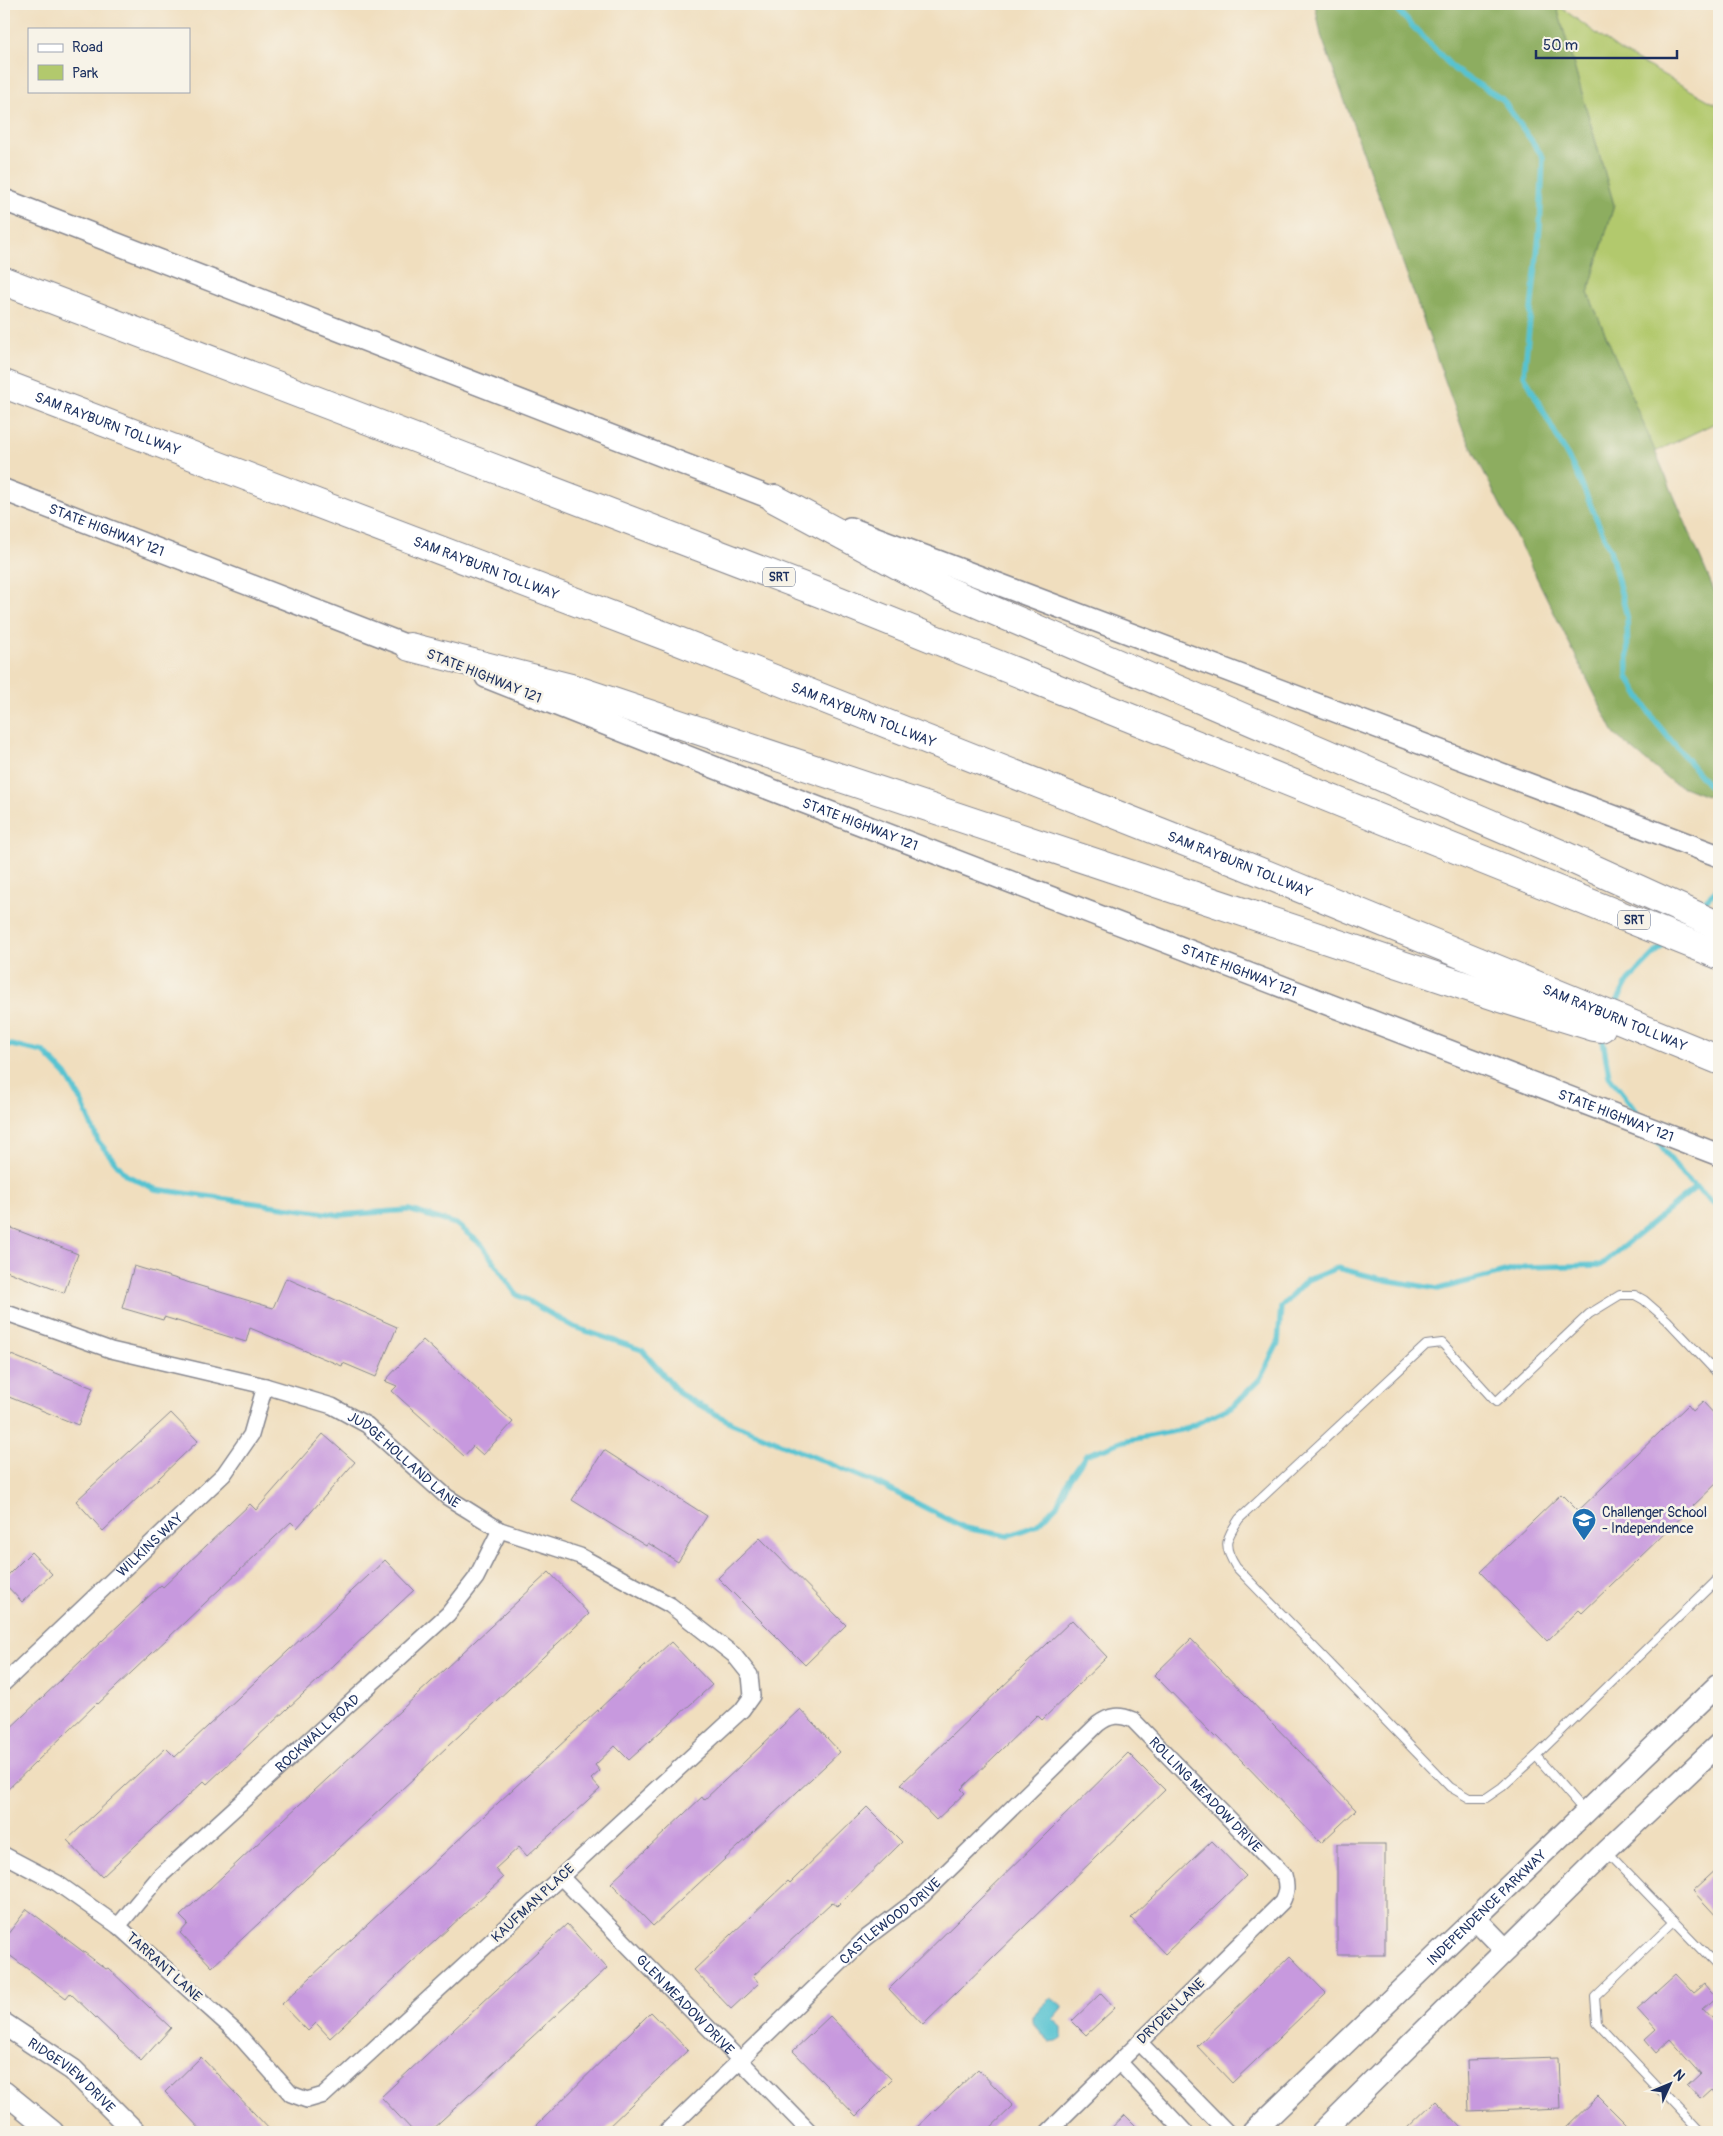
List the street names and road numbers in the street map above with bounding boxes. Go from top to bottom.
street label: SAM RAYBURN TOLLWAY [33,388,183,459]
street label: STATE HIGHWAY 121 [46,500,167,560]
street label: SAM RAYBURN TOLLWAY [411,532,561,603]
road number: SRT [763,568,795,586]
street label: STATE HIGHWAY 121 [424,645,544,707]
street label: SAM RAYBURN TOLLWAY [789,678,939,751]
street label: STATE HIGHWAY 121 [800,794,920,854]
street label: SAM RAYBURN TOLLWAY [1165,827,1315,901]
road number: SRT [1618,910,1650,930]
street label: STATE HIGHWAY 121 [1179,940,1299,1000]
street label: SAM RAYBURN TOLLWAY [1540,980,1690,1054]
street label: STATE HIGHWAY 121 [1556,1085,1676,1145]
street label: JUDGE HOLLAND LANE [345,1408,463,1512]
street label: WILKINS WAY [113,1509,186,1580]
street label: ROCKWALL ROAD [272,1690,363,1776]
street label: ROLLING MEADOW DRIVE [1146,1733,1265,1856]
street label: INDEPENDENCE PARKWAY [1423,1846,1550,1969]
street label: KAUFMAN PLACE [488,1860,578,1946]
street label: CASTLEWOOD DRIVE [836,1874,944,1968]
street label: TARRANT LANE [123,1929,205,2005]
street label: GLEN MEADOW DRIVE [633,1951,738,2058]
street label: DRYDEN LANE [1134,1974,1208,2048]
street label: RIDGEVIEW DRIVE [25,2034,119,2116]

